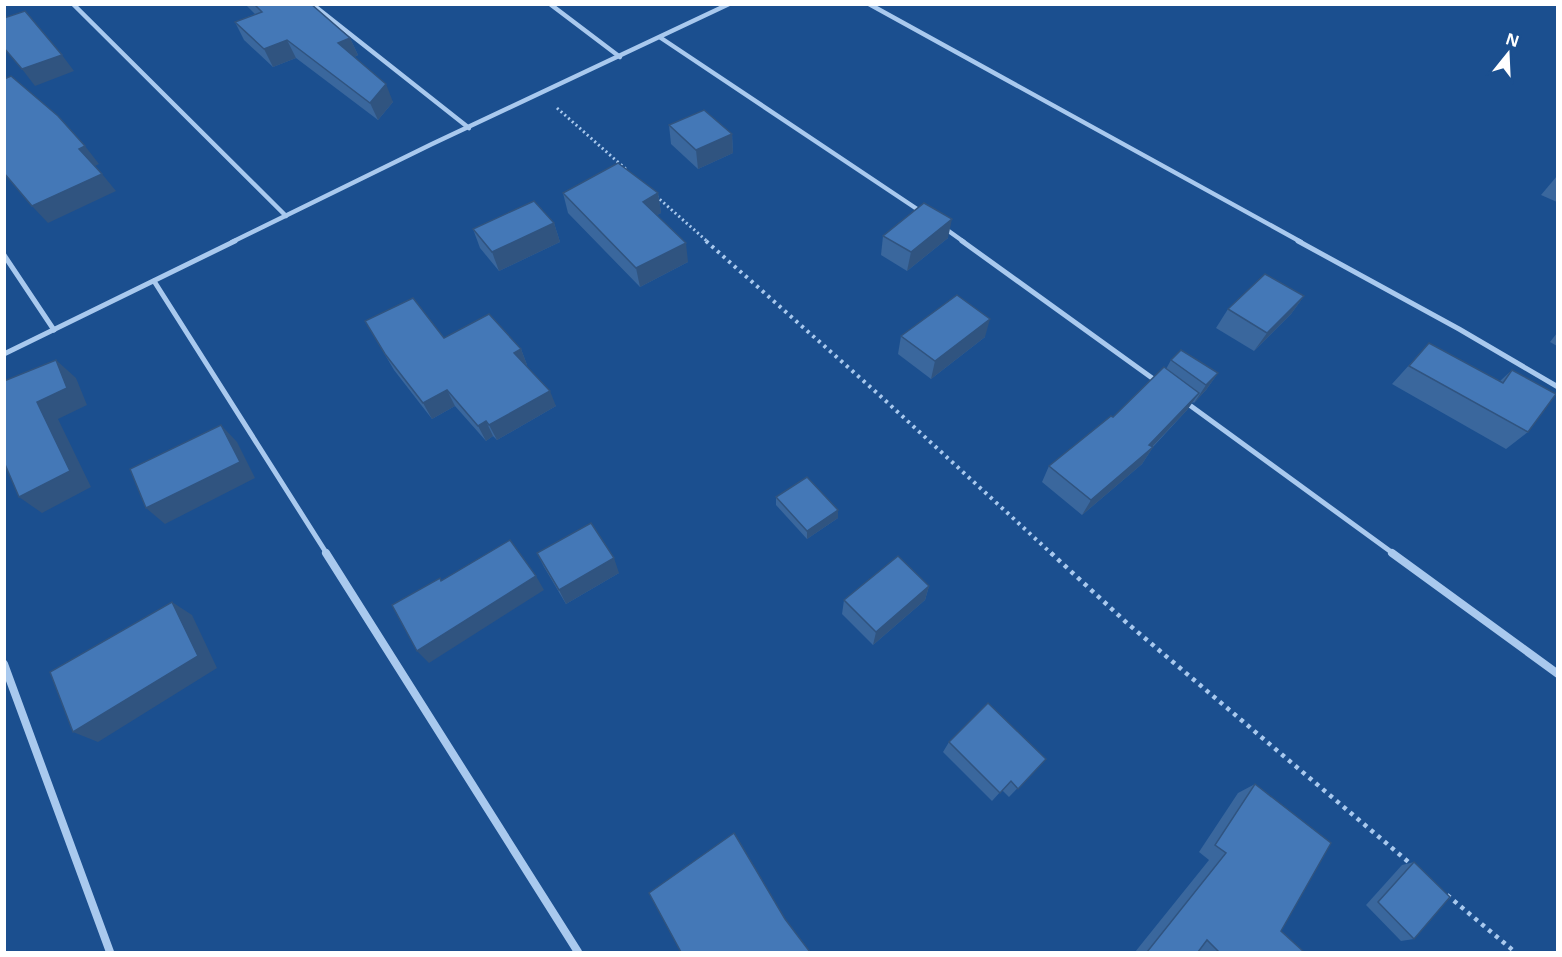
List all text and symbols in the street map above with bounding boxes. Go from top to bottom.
north arrow [1478,24,1538,84]
text: N [1503,27,1522,52]

